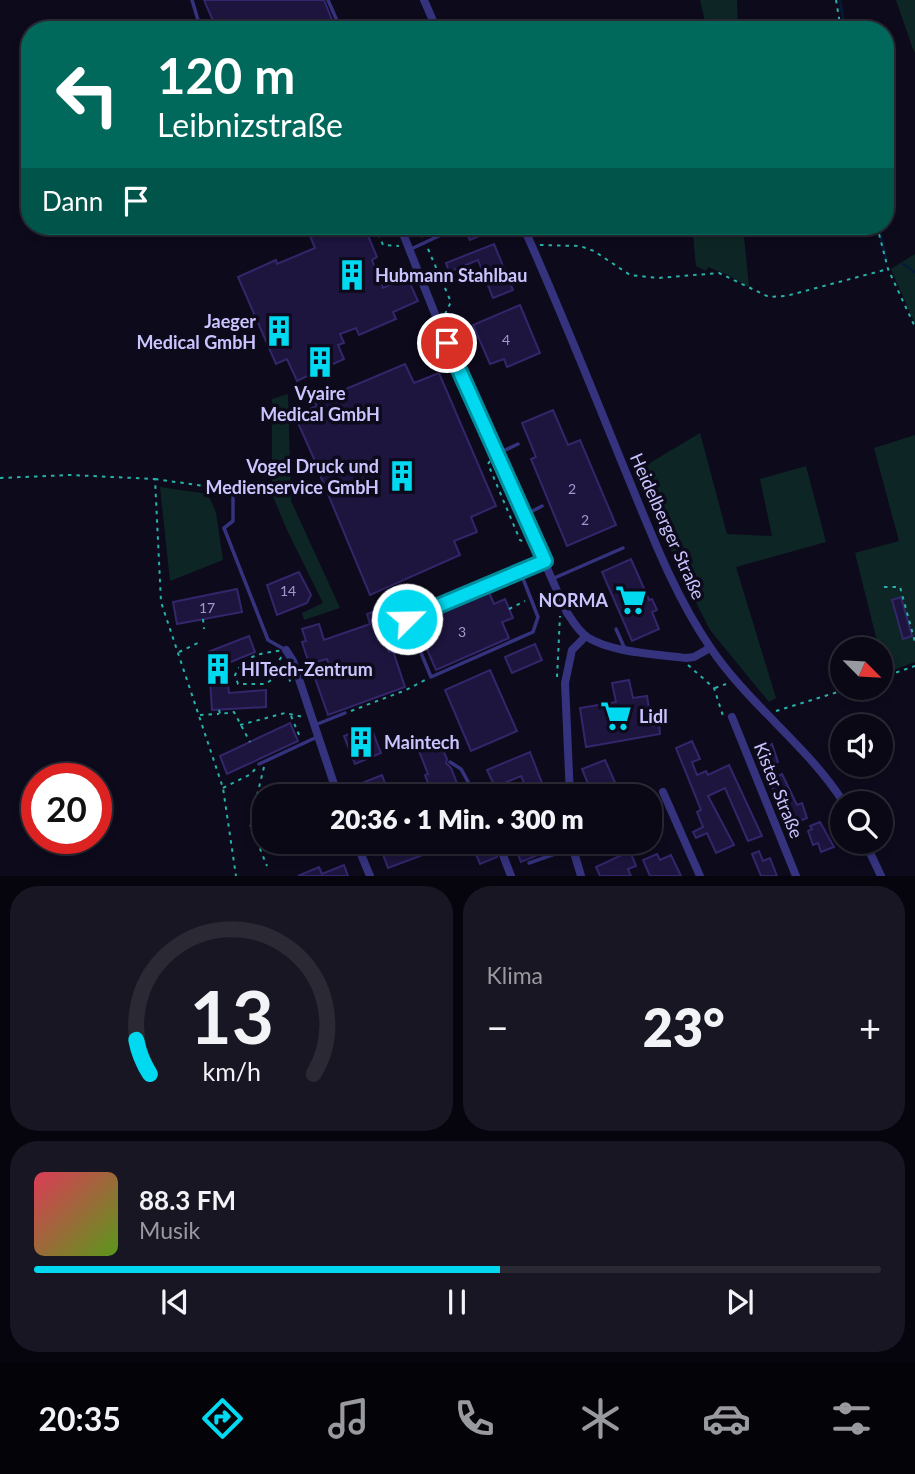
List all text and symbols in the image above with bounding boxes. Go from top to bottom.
text: 120 m [157,46,295,104]
icon: left [42,49,133,140]
text: Leibnizstraße [157,105,343,144]
icon: arrive [117,182,155,220]
text: Dann [42,185,103,217]
building icon: Hubmann Stahlbau [335,258,369,292]
place label: Hubmann Stahlbau [375,264,527,286]
place label: Jaeger Medical GmbH [136,310,256,353]
pin [417,313,477,373]
building icon: Jaeger Medical GmbH [262,314,296,348]
icon: arrive [428,324,466,362]
house number: 4 [502,331,510,348]
building icon: Vyaire Medical GmbH [303,345,337,379]
place label: Vyaire Medical GmbH [260,382,380,425]
street label: Heidelberger Straße [626,450,710,602]
place label: Vogel Druck und Medienservice GmbH [205,455,379,498]
building icon: Vogel Druck und Medienservice GmbH [385,459,419,493]
house number: 2 [568,480,576,497]
house number: 2 [581,511,589,528]
house number: 14 [280,582,296,599]
position arrow [370,582,444,656]
supermarket icon: NORMA [614,583,648,617]
place label: NORMA [539,589,608,611]
house number: 17 [199,599,215,616]
house number: 3 [458,623,466,640]
north arrow [830,637,892,700]
map controls [830,637,893,854]
building icon: HITech-Zentrum [201,652,235,686]
place label: HITech-Zentrum [241,658,373,680]
supermarket icon: Lidl [599,699,633,733]
place label: Lidl [639,705,668,727]
button: sound [830,714,893,777]
building icon: Maintech [344,725,378,759]
place label: Maintech [384,731,460,753]
street label: Kister Straße [750,739,808,841]
speed limit sign: 20 [21,763,112,854]
button: search [830,791,893,854]
text: 20:36 · 1 Min. · 300 m [330,803,584,835]
text: Klima [487,961,543,989]
text: 13 [189,973,273,1061]
text: 23° [643,996,725,1058]
text: − [487,1004,509,1050]
text: + [859,1004,881,1050]
text: km/h [202,1056,261,1086]
text: 88.3 FM [139,1184,236,1216]
text: Musik [139,1216,200,1244]
icon: previous [156,1283,194,1321]
icon: pause [438,1283,476,1321]
icon: next [721,1283,759,1321]
icon: directions [198,1394,247,1443]
icon: music [324,1394,373,1443]
icon: phone [450,1394,499,1443]
icon: climate [576,1394,625,1443]
icon: car [702,1394,751,1443]
icon: filters [827,1394,876,1443]
text: 20:35 [38,1399,121,1438]

